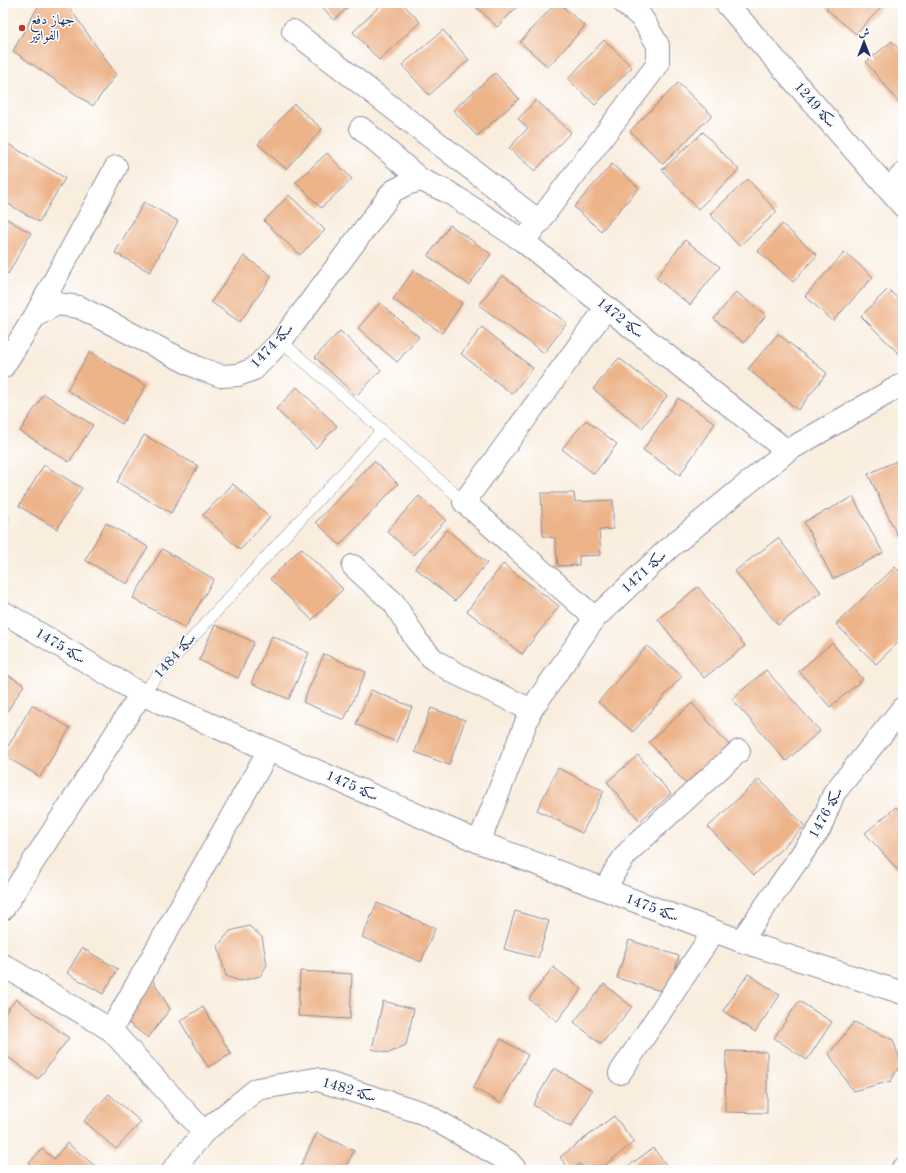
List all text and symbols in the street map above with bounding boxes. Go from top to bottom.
place label: جهاز دفع الفواتير [28,13,75,44]
north arrow [844,22,884,62]
marker: جهاز دفع الفواتير [17,23,27,33]
text: ش [859,28,870,39]
street label: سكة 1249 [791,79,839,131]
street label: سكة 1472 [594,294,647,341]
street label: سكة 1474 [247,320,296,371]
street label: سكة 1471 [618,547,669,596]
street label: سكة 1475 [33,625,88,666]
street label: سكة 1484 [150,630,199,681]
street label: سكة 1475 [324,767,381,804]
street label: سكة 1476 [806,785,846,841]
street label: سكة 1475 [624,891,681,925]
street label: سكة 1482 [320,1074,378,1105]

